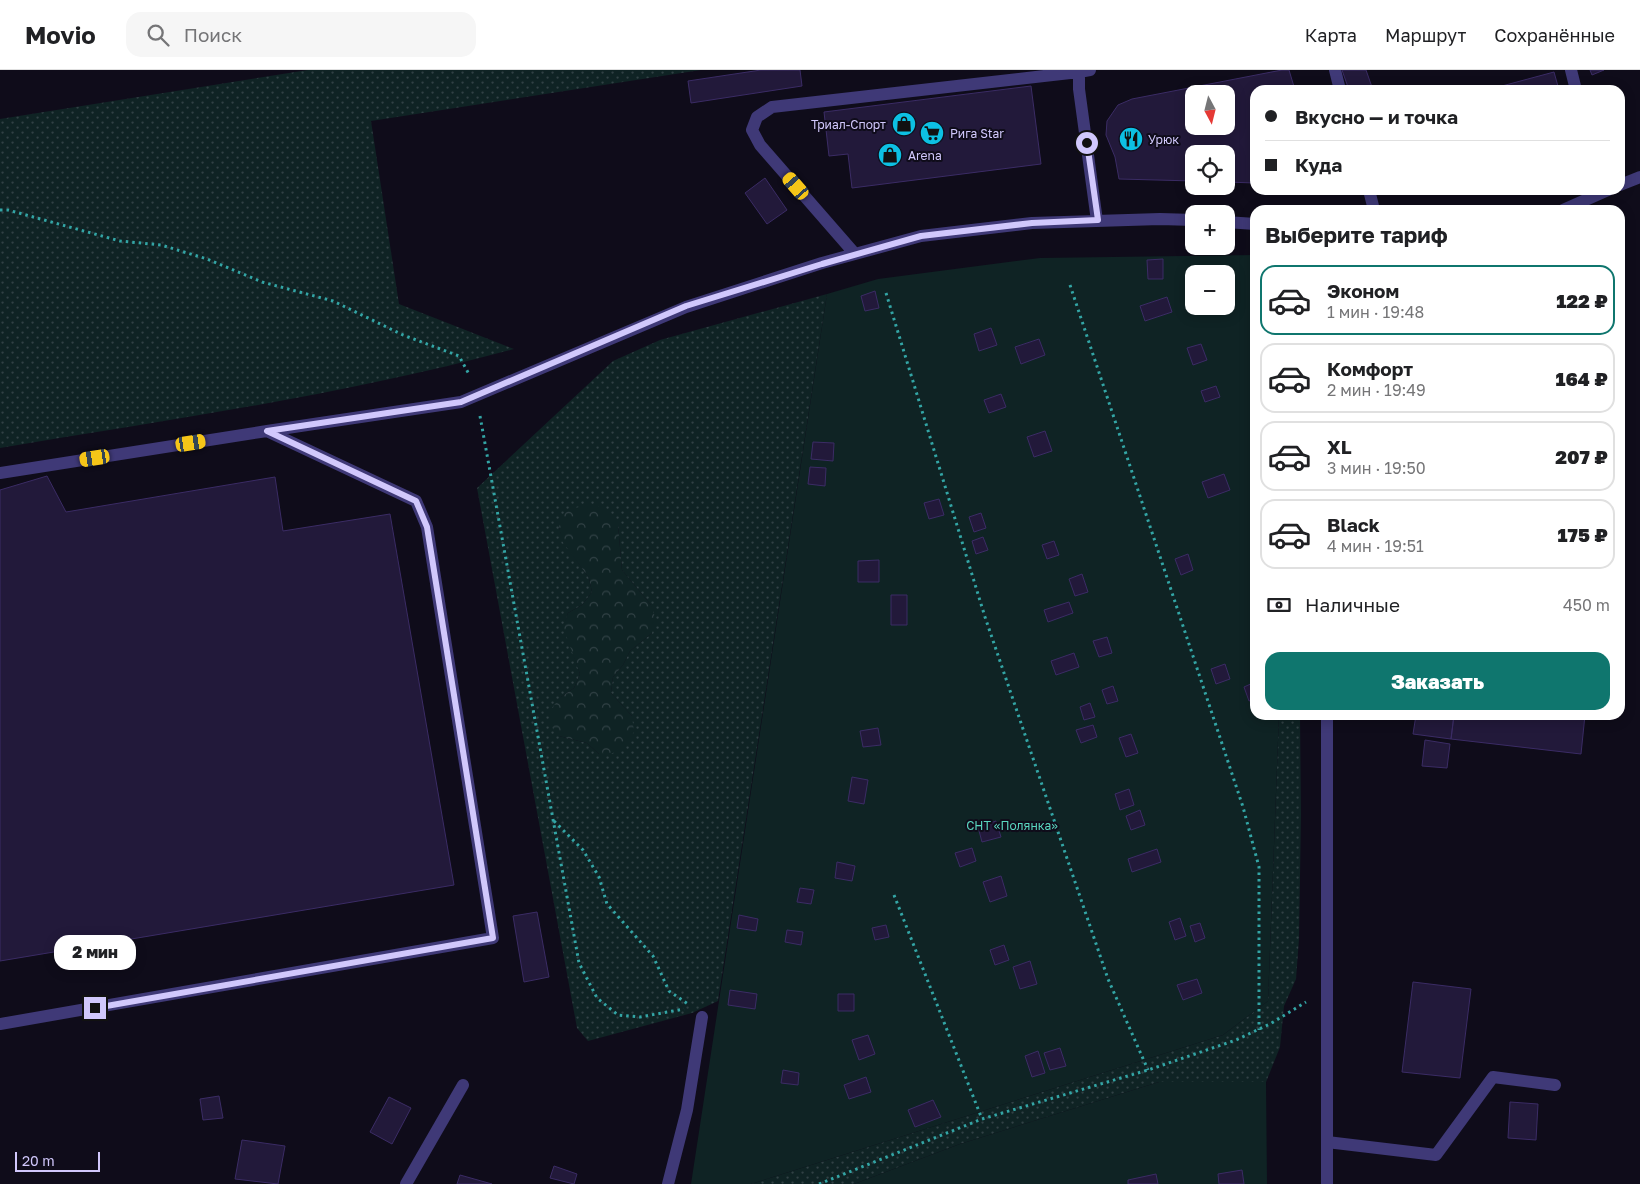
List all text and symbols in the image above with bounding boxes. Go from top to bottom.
search box [126,12,476,57]
text: Movio [25,20,96,49]
icon: search [144,21,172,49]
text: Поиск [184,23,242,46]
text: Карта [1305,24,1357,46]
text: Маршрут [1385,24,1466,46]
text: Сохранённые [1494,24,1615,46]
north arrow [1185,85,1235,135]
map controls [1185,85,1235,315]
text: Вкусно — и точка [1295,105,1458,128]
shop icon: Триал-Спорт [891,111,917,137]
place label: Триал-Спорт [811,117,886,132]
supermarket icon: Рига Star [919,120,945,146]
place label: Рига Star [950,126,1004,141]
restaurant icon: Урюк [1118,126,1144,152]
route start [1076,132,1098,154]
place label: Урюк [1148,132,1179,147]
shop icon: Arena [877,142,903,168]
button: locate [1185,145,1235,195]
place label: Arena [908,148,942,163]
text: Куда [1295,153,1342,176]
car [780,170,811,202]
button: + [1185,205,1235,255]
text: Выберите тариф [1265,221,1448,248]
button: − [1185,265,1235,315]
icon: car [1267,278,1312,323]
text: Эконом [1327,279,1399,302]
text: 122 ₽ [1556,289,1608,312]
text: 1 мин · 19:48 [1327,302,1424,322]
icon: car [1267,356,1312,401]
text: Комфорт [1327,357,1413,380]
text: 164 ₽ [1555,367,1608,390]
text: 2 мин · 19:49 [1327,380,1426,400]
car [175,433,206,453]
icon: car [1267,434,1312,479]
text: XL [1327,435,1352,458]
text: 207 ₽ [1555,445,1608,468]
car [79,448,110,468]
text: 3 мин · 19:50 [1327,458,1426,478]
icon: car [1267,512,1312,557]
text: Black [1327,513,1380,536]
text: 175 ₽ [1557,523,1608,546]
text: 4 мин · 19:51 [1327,536,1424,556]
icon: cash [1265,591,1293,619]
text: Наличные [1305,593,1400,616]
text: 450 m [1563,595,1610,615]
button: Заказать [1265,652,1610,710]
park label: СНТ «Полянка» [966,818,1058,833]
callout: 2 мин [54,936,136,970]
text: 2 мин [72,942,118,962]
route end [84,997,106,1019]
scale bar [15,1149,100,1172]
text: 20 m [22,1152,55,1169]

